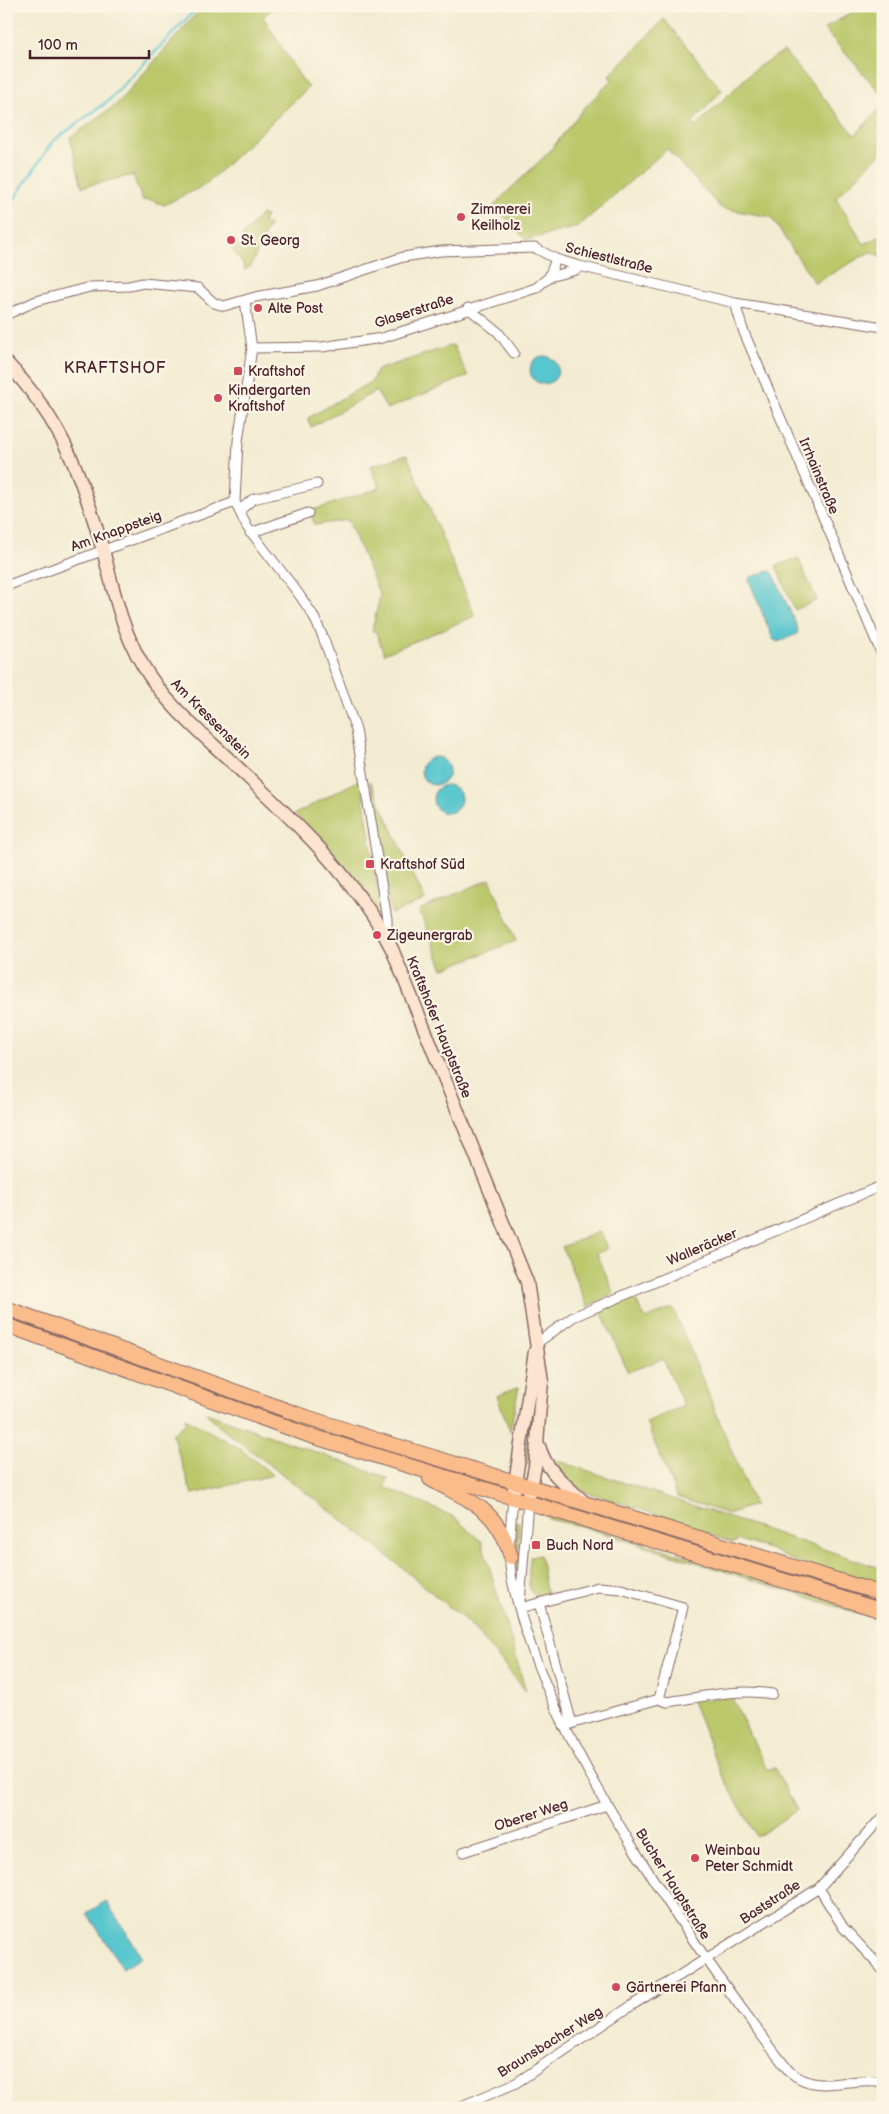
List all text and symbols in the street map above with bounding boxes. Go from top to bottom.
scale bar [30,28,149,60]
text: 100 m [38,36,78,55]
place label: Zimmerei Keilholz [470,201,531,234]
marker: Zimmerei Keilholz [455,211,467,223]
place label: St. Georg [241,232,300,249]
marker: St. Georg [225,234,237,246]
street label: Schiestlstraße [563,239,655,277]
street label: Glaserstraße [372,290,456,332]
place label: Alte Post [268,300,324,317]
marker: Alte Post [252,302,264,314]
district label: KRAFTSHOF [64,359,166,378]
place label: Kraftshof [248,363,306,380]
marker: Kraftshof [232,365,244,377]
place label: Kindergarten Kraftshof [228,382,311,415]
marker: Kindergarten Kraftshof [212,392,224,404]
street label: Irrhainstraße [795,435,843,517]
street label: Am Knappsteig [68,507,164,555]
street label: Am Kressenstein [167,675,255,763]
place label: Kraftshof Süd [380,856,465,873]
marker: Kraftshof Süd [364,858,376,870]
place label: Zigeunergrab [386,927,473,944]
marker: Zigeunergrab [371,929,383,941]
street label: Kraftshofer Hauptstraße [403,953,475,1101]
street label: Walleräcker [664,1224,740,1269]
place label: Buch Nord [546,1537,614,1554]
marker: Buch Nord [530,1539,542,1551]
street label: Oberer Weg [492,1795,570,1835]
street label: Bucher Hauptstraße [632,1825,714,1943]
place label: Weinbau Peter Schmidt [705,1842,794,1875]
marker: Weinbau Peter Schmidt [689,1852,701,1864]
street label: Baststraße [737,1876,803,1928]
place label: Gärtnerei Pfann [626,1979,727,1996]
marker: Gärtnerei Pfann [610,1981,622,1993]
street label: Braunsbacher Weg [494,2003,606,2081]

